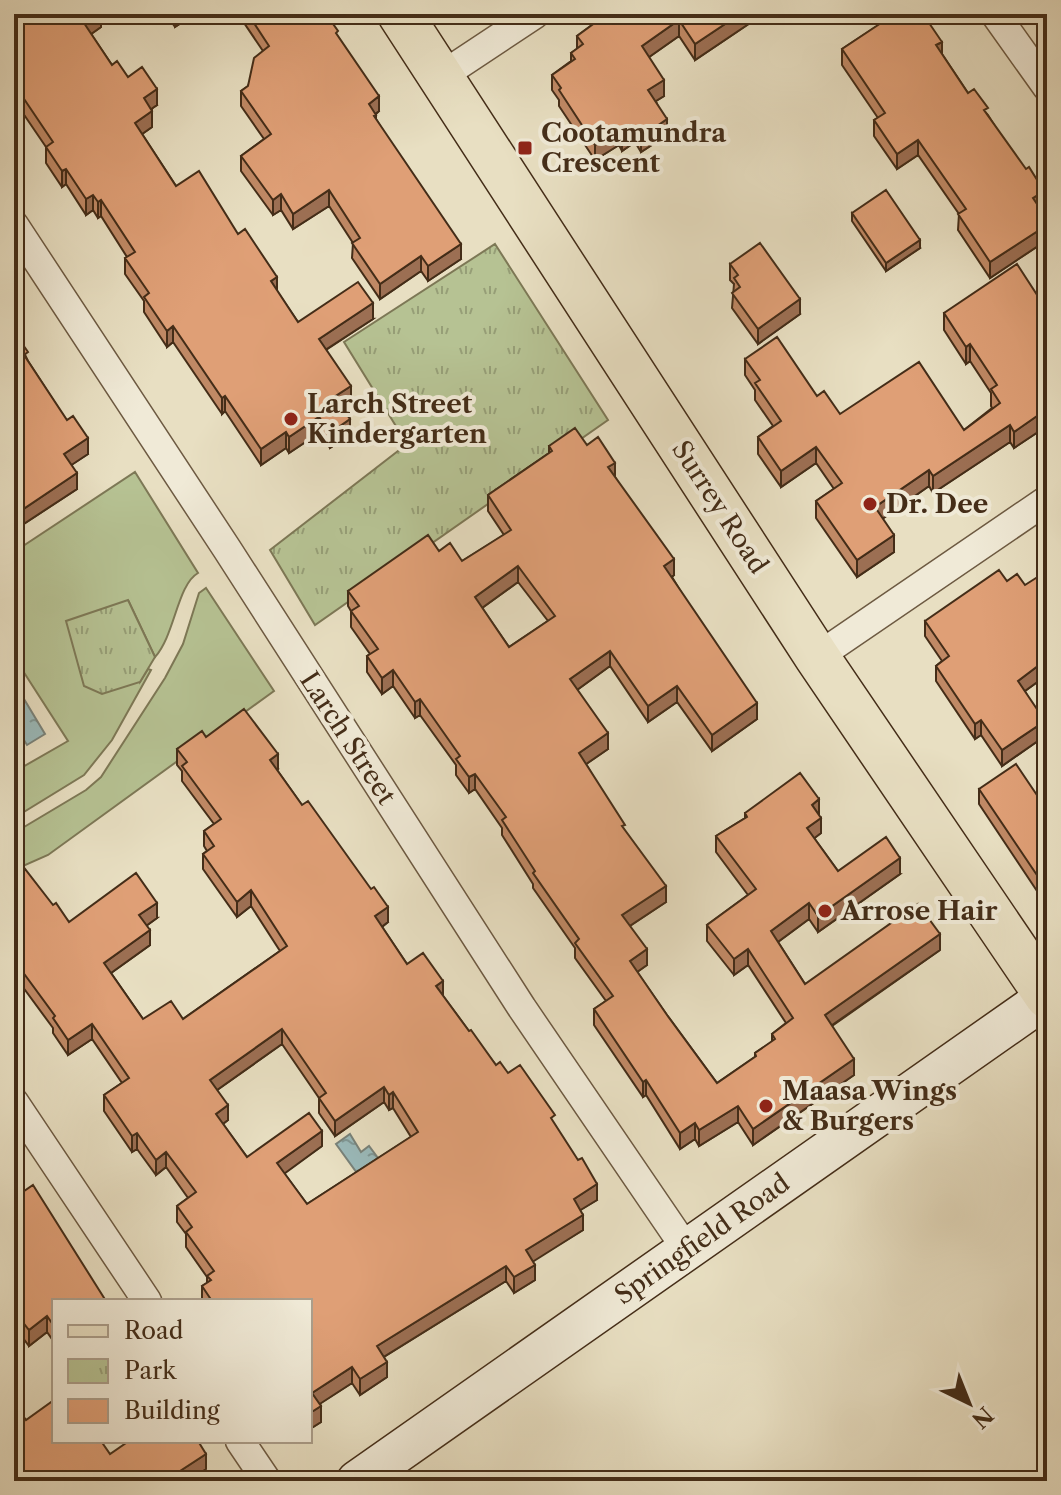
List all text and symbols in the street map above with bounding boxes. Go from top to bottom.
place label: Cootamundra Crescent [541,117,727,179]
marker: Cootamundra Crescent [516,139,534,157]
place label: Larch Street Kindergarten [307,388,487,450]
marker: Larch Street Kindergarten [282,410,300,428]
street label: Surrey Road [665,435,775,580]
place label: Dr. Dee [886,488,988,520]
marker: Dr. Dee [861,495,879,513]
street label: Larch Street [293,666,403,811]
place label: Arrose Hair [840,895,998,927]
marker: Arrose Hair [816,902,834,920]
place label: Maasa Wings & Burgers [782,1075,957,1137]
marker: Maasa Wings & Burgers [757,1097,775,1115]
street label: Springfield Road [608,1167,796,1311]
legend [52,1299,312,1443]
text: Road [124,1316,184,1345]
text: Park [124,1356,177,1385]
north arrow [929,1363,1009,1443]
text: Building [124,1396,220,1425]
text: N [966,1401,998,1434]

